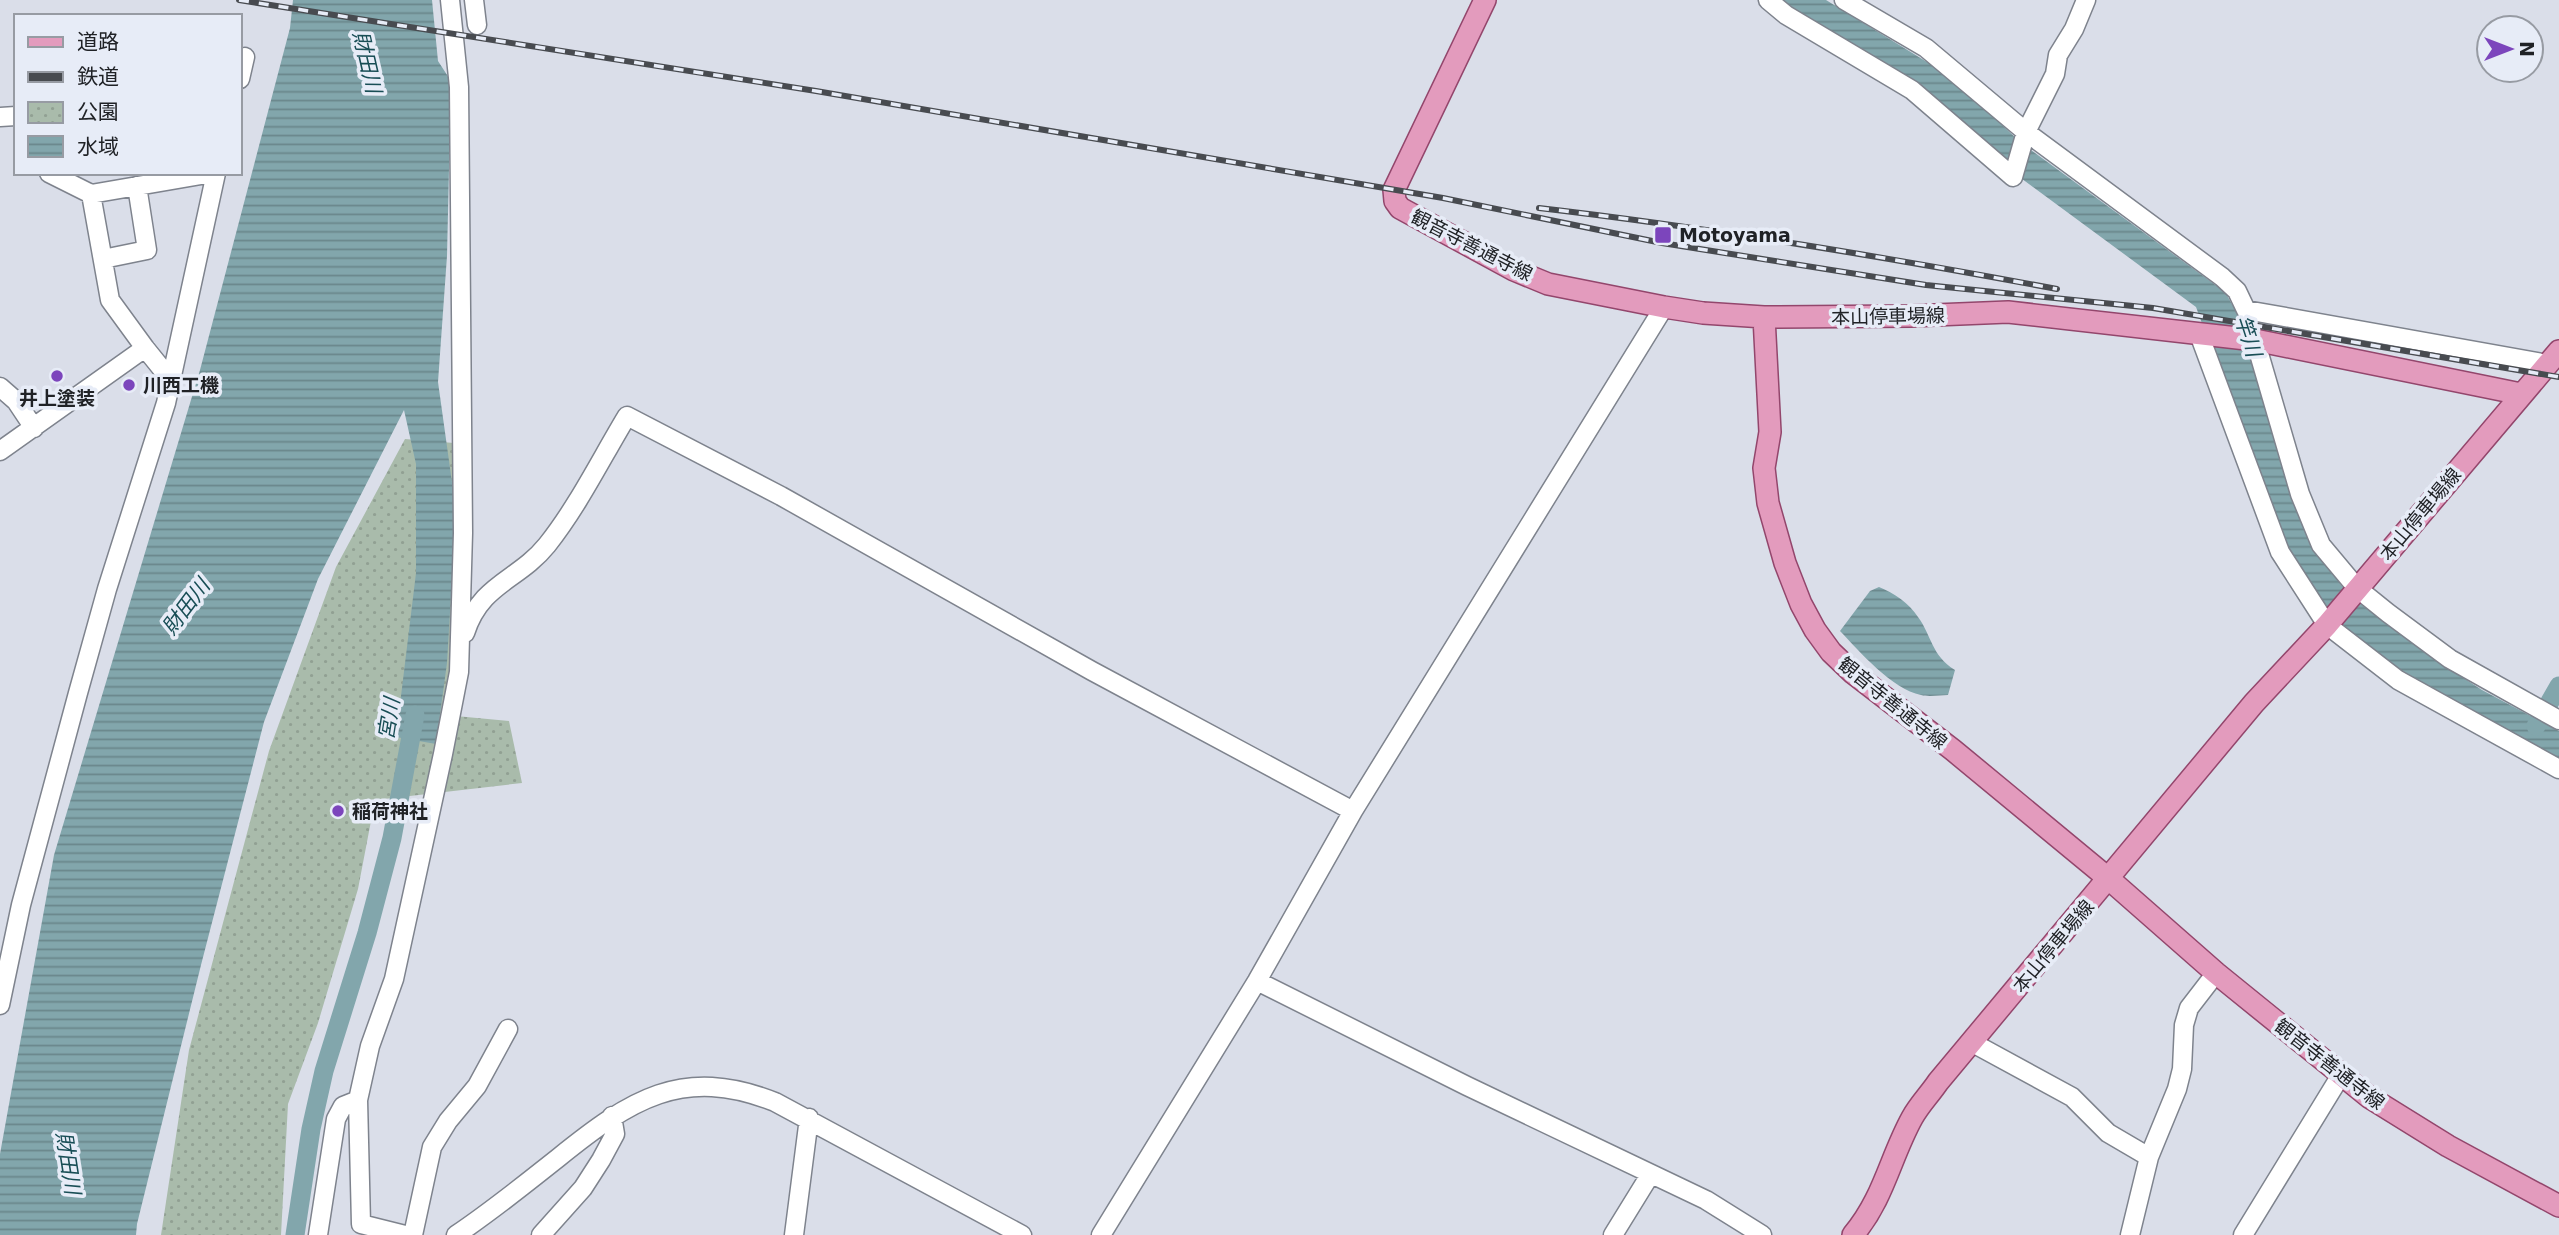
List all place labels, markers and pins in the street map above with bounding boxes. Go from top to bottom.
place label: Motoyama [1679,224,1791,246]
marker: Motoyama [1653,225,1673,245]
marker: 井上塗装 [49,368,65,384]
place label: 川西工機 [143,374,219,396]
marker: 川西工機 [121,377,137,393]
place label: 井上塗装 [19,387,95,409]
place label: 稲荷神社 [352,800,428,822]
marker: 稲荷神社 [330,803,346,819]

